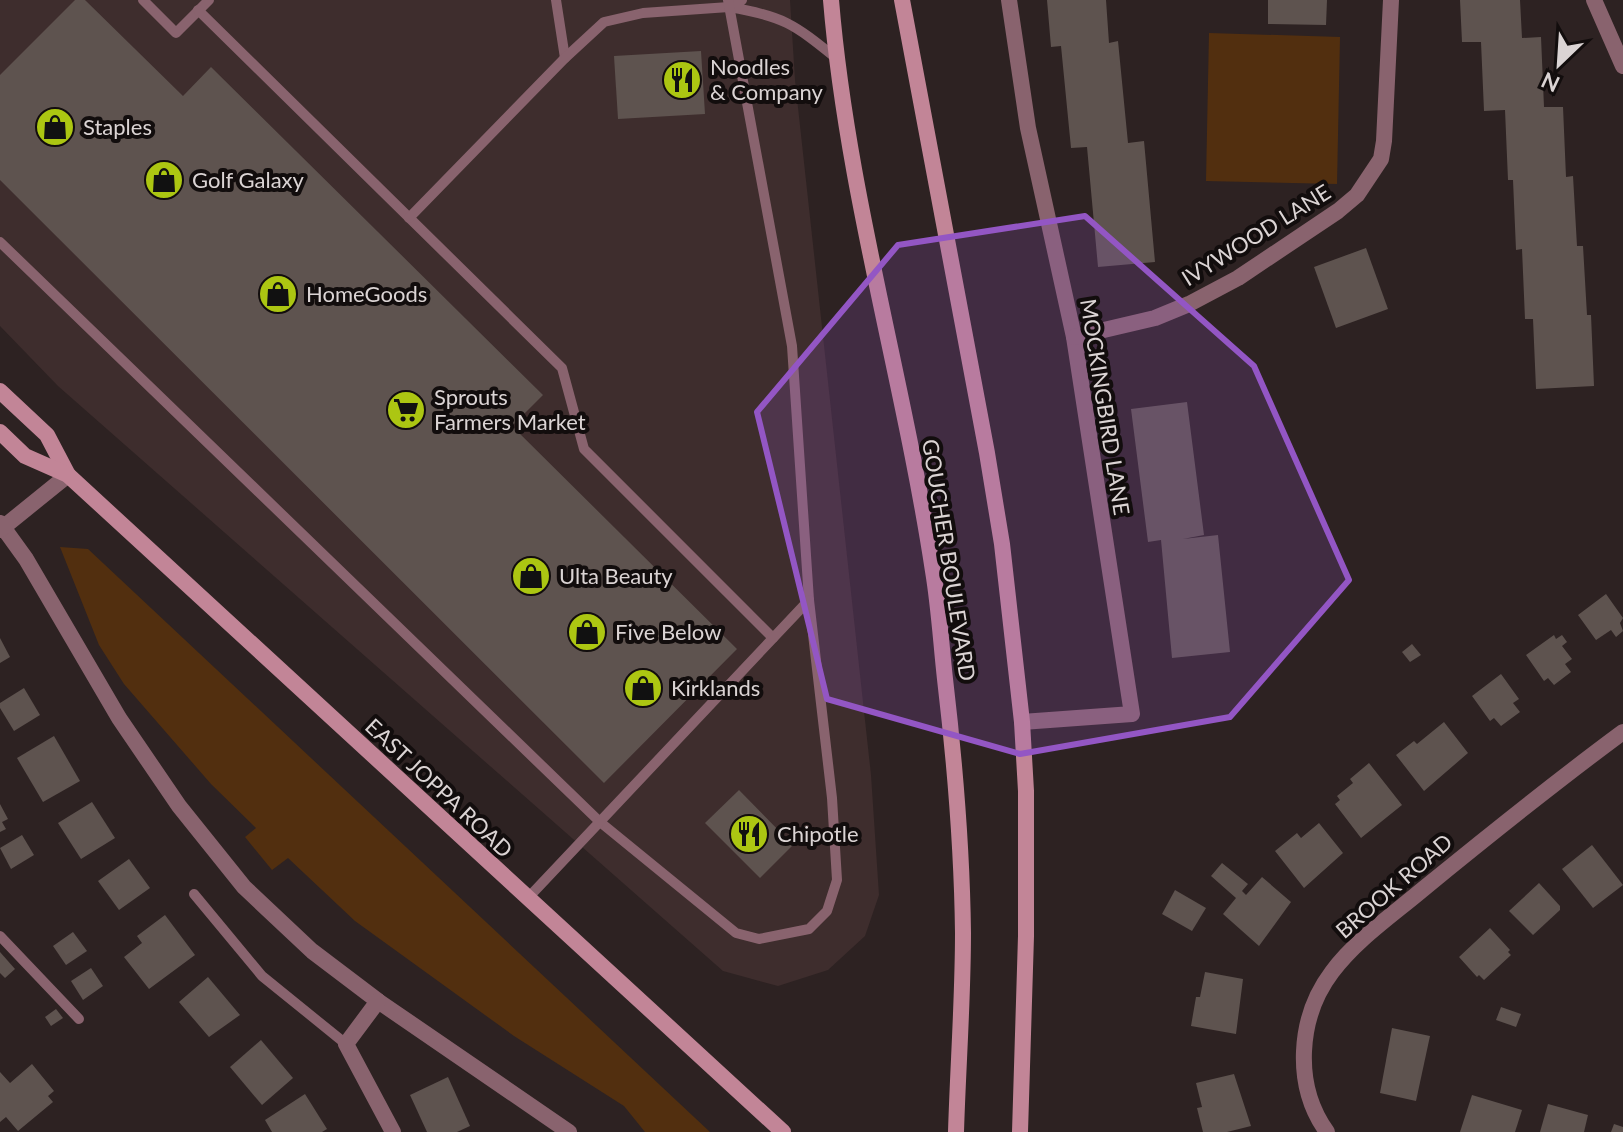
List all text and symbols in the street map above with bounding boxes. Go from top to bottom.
north arrow [1519,24,1599,104]
place label: Noodles & Company [710,53,824,105]
restaurant icon: Noodles & Company [661,59,703,101]
text: N [1537,67,1564,98]
shop icon: Staples [34,106,76,148]
place label: Staples [83,113,152,140]
shop icon: Golf Galaxy [143,159,185,201]
place label: Golf Galaxy [192,166,305,193]
street label: IVYWOOD LANE [1176,178,1335,291]
shop icon: HomeGoods [257,273,299,315]
place label: HomeGoods [306,280,427,307]
street label: MOCKINGBIRD LANE [1075,297,1136,517]
place label: Sprouts Farmers Market [434,383,586,435]
supermarket icon: Sprouts Farmers Market [385,389,427,431]
street label: GOUCHER BOULEVARD [917,437,982,683]
shop icon: Ulta Beauty [510,555,552,597]
place label: Ulta Beauty [559,562,673,589]
shop icon: Five Below [566,611,608,653]
place label: Five Below [615,618,721,645]
shop icon: Kirklands [622,667,664,709]
place label: Kirklands [671,674,760,701]
street label: EAST JOPPA ROAD [360,713,519,863]
restaurant icon: Chipotle [728,813,770,855]
place label: Chipotle [777,820,859,847]
street label: BROOK ROAD [1330,828,1458,944]

